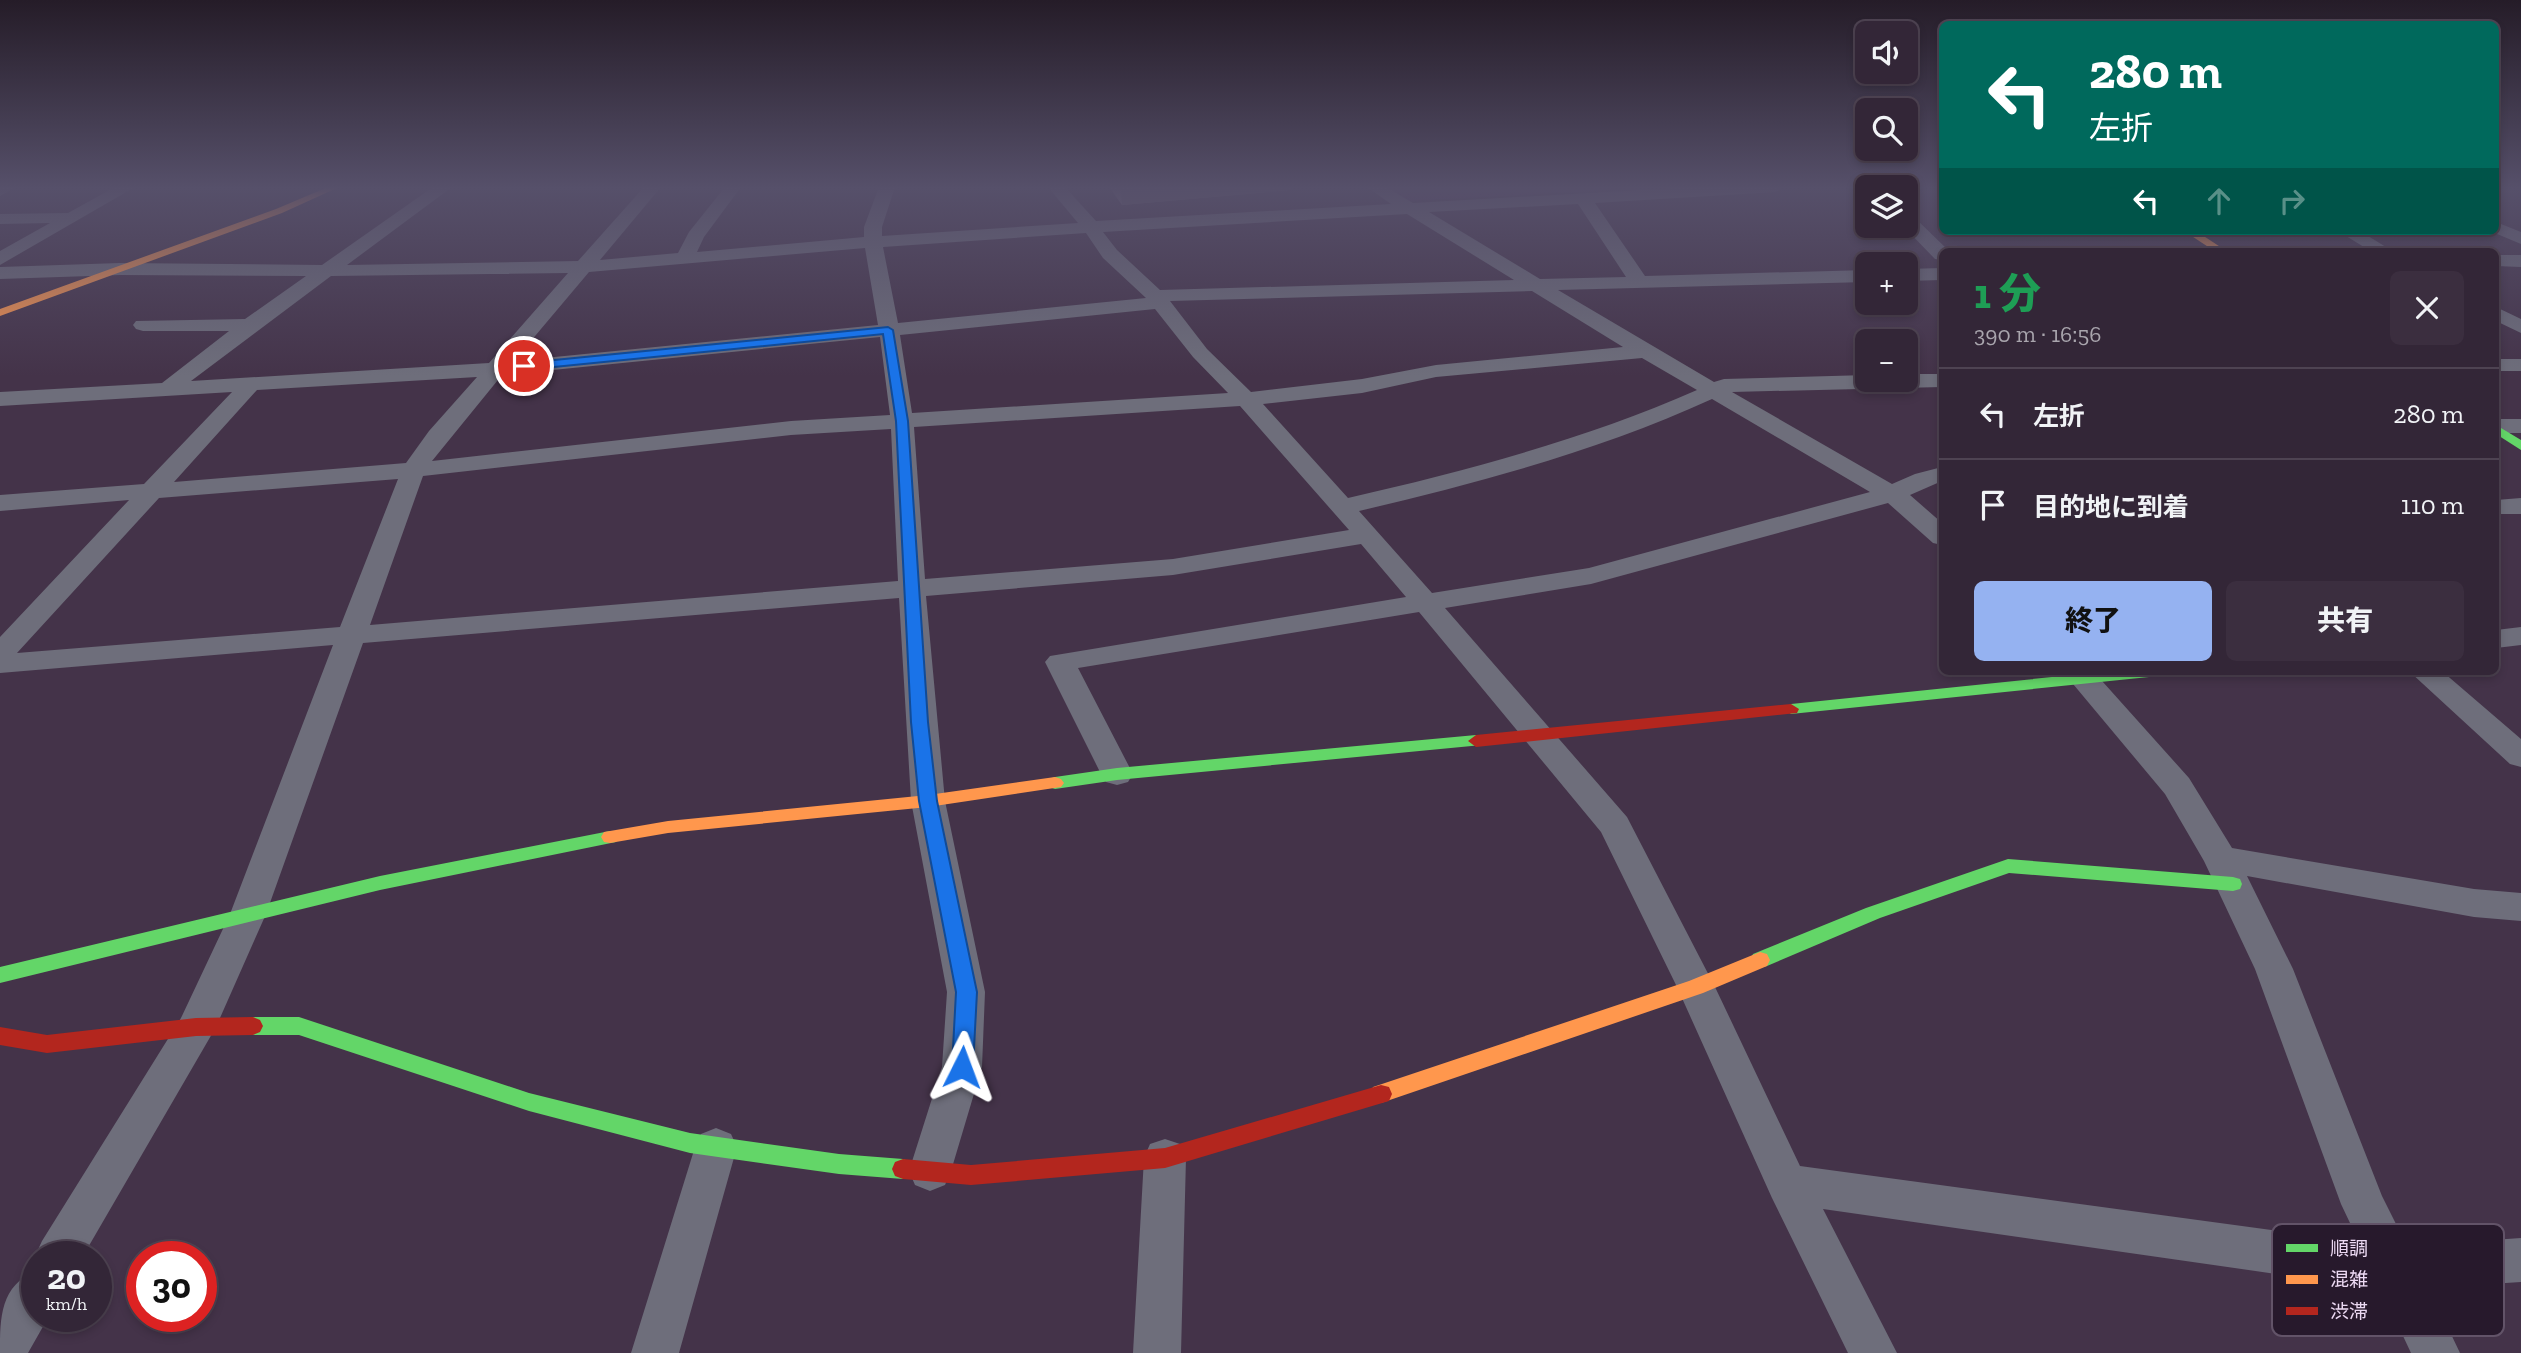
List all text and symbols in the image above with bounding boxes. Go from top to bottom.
map controls [1855,21,1918,392]
button: sound [1855,21,1918,84]
text: 280 m [2089,42,2222,101]
icon: left [1974,49,2065,140]
button: search [1855,98,1918,161]
text: 左折 [2089,109,2153,147]
button: layers [1855,175,1918,238]
icon: left [2127,182,2165,220]
icon: ahead [2200,182,2238,220]
icon: right [2273,182,2311,220]
button: + [1855,252,1918,315]
text: 1 分 [1974,268,2041,319]
button: close [2390,271,2464,345]
text: 390 m · 16:56 [1974,320,2101,348]
button: − [1855,329,1918,392]
pin [494,336,554,396]
icon: arrive [505,347,543,385]
icon: left [1974,395,2012,433]
text: 280 m [2393,398,2464,430]
text: 左折 [2033,400,2085,432]
icon: arrive [1974,486,2012,524]
text: 110 m [2401,489,2464,521]
text: 目的地に到着 [2033,491,2189,523]
button: 終了 [1974,581,2212,661]
button: 共有 [2226,581,2464,661]
position arrow [925,1030,999,1104]
legend [2272,1224,2504,1336]
text: 順調 [2330,1237,2368,1260]
speed limit sign: 30 [126,1241,217,1332]
text: 20 [47,1256,86,1298]
text: 混雑 [2330,1268,2368,1291]
text: km/h [46,1293,87,1315]
text: 渋滞 [2330,1300,2368,1323]

